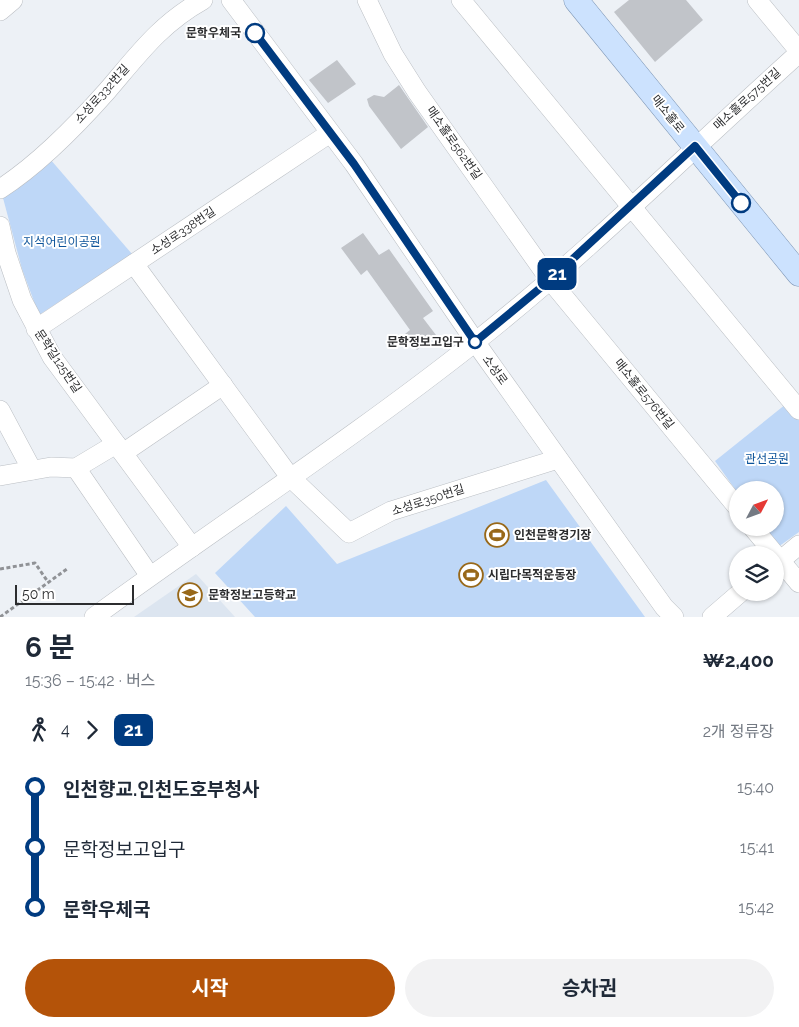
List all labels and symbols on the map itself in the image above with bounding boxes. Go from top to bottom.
marker: 문학우체국 [245,23,265,43]
place label: 문학우체국 [186,26,241,40]
street label: 소성로332번길 [72,62,132,126]
street label: 매소홀로575번길 [711,65,783,133]
street label: 매소홀로 [649,92,687,136]
street label: 매소홀로562번길 [424,104,484,182]
unlabelled marker [731,193,751,213]
street label: 소성로338번길 [148,204,218,258]
park label: 지석어린이공원 [23,235,101,249]
line badge: 21 [534,258,580,290]
street label: 문학길125번길 [32,327,84,395]
place label: 문학정보고입구 [387,335,464,349]
marker: 문학정보고입구 [468,335,482,349]
street label: 소성로 [480,352,510,388]
street label: 매소홀로576번길 [611,356,677,432]
park label: 관선공원 [745,452,789,466]
north arrow [729,481,784,536]
street label: 소성로350번길 [390,482,466,518]
sports icon: 인천문학경기장 [484,522,510,548]
place label: 인천문학경기장 [514,528,591,542]
sports icon: 시립다목적운동장 [458,562,484,588]
place label: 시립다목적운동장 [488,568,576,582]
scale bar [15,582,134,605]
school or university icon: 문학정보고등학교 [177,582,203,608]
place label: 문학정보고등학교 [208,588,296,602]

